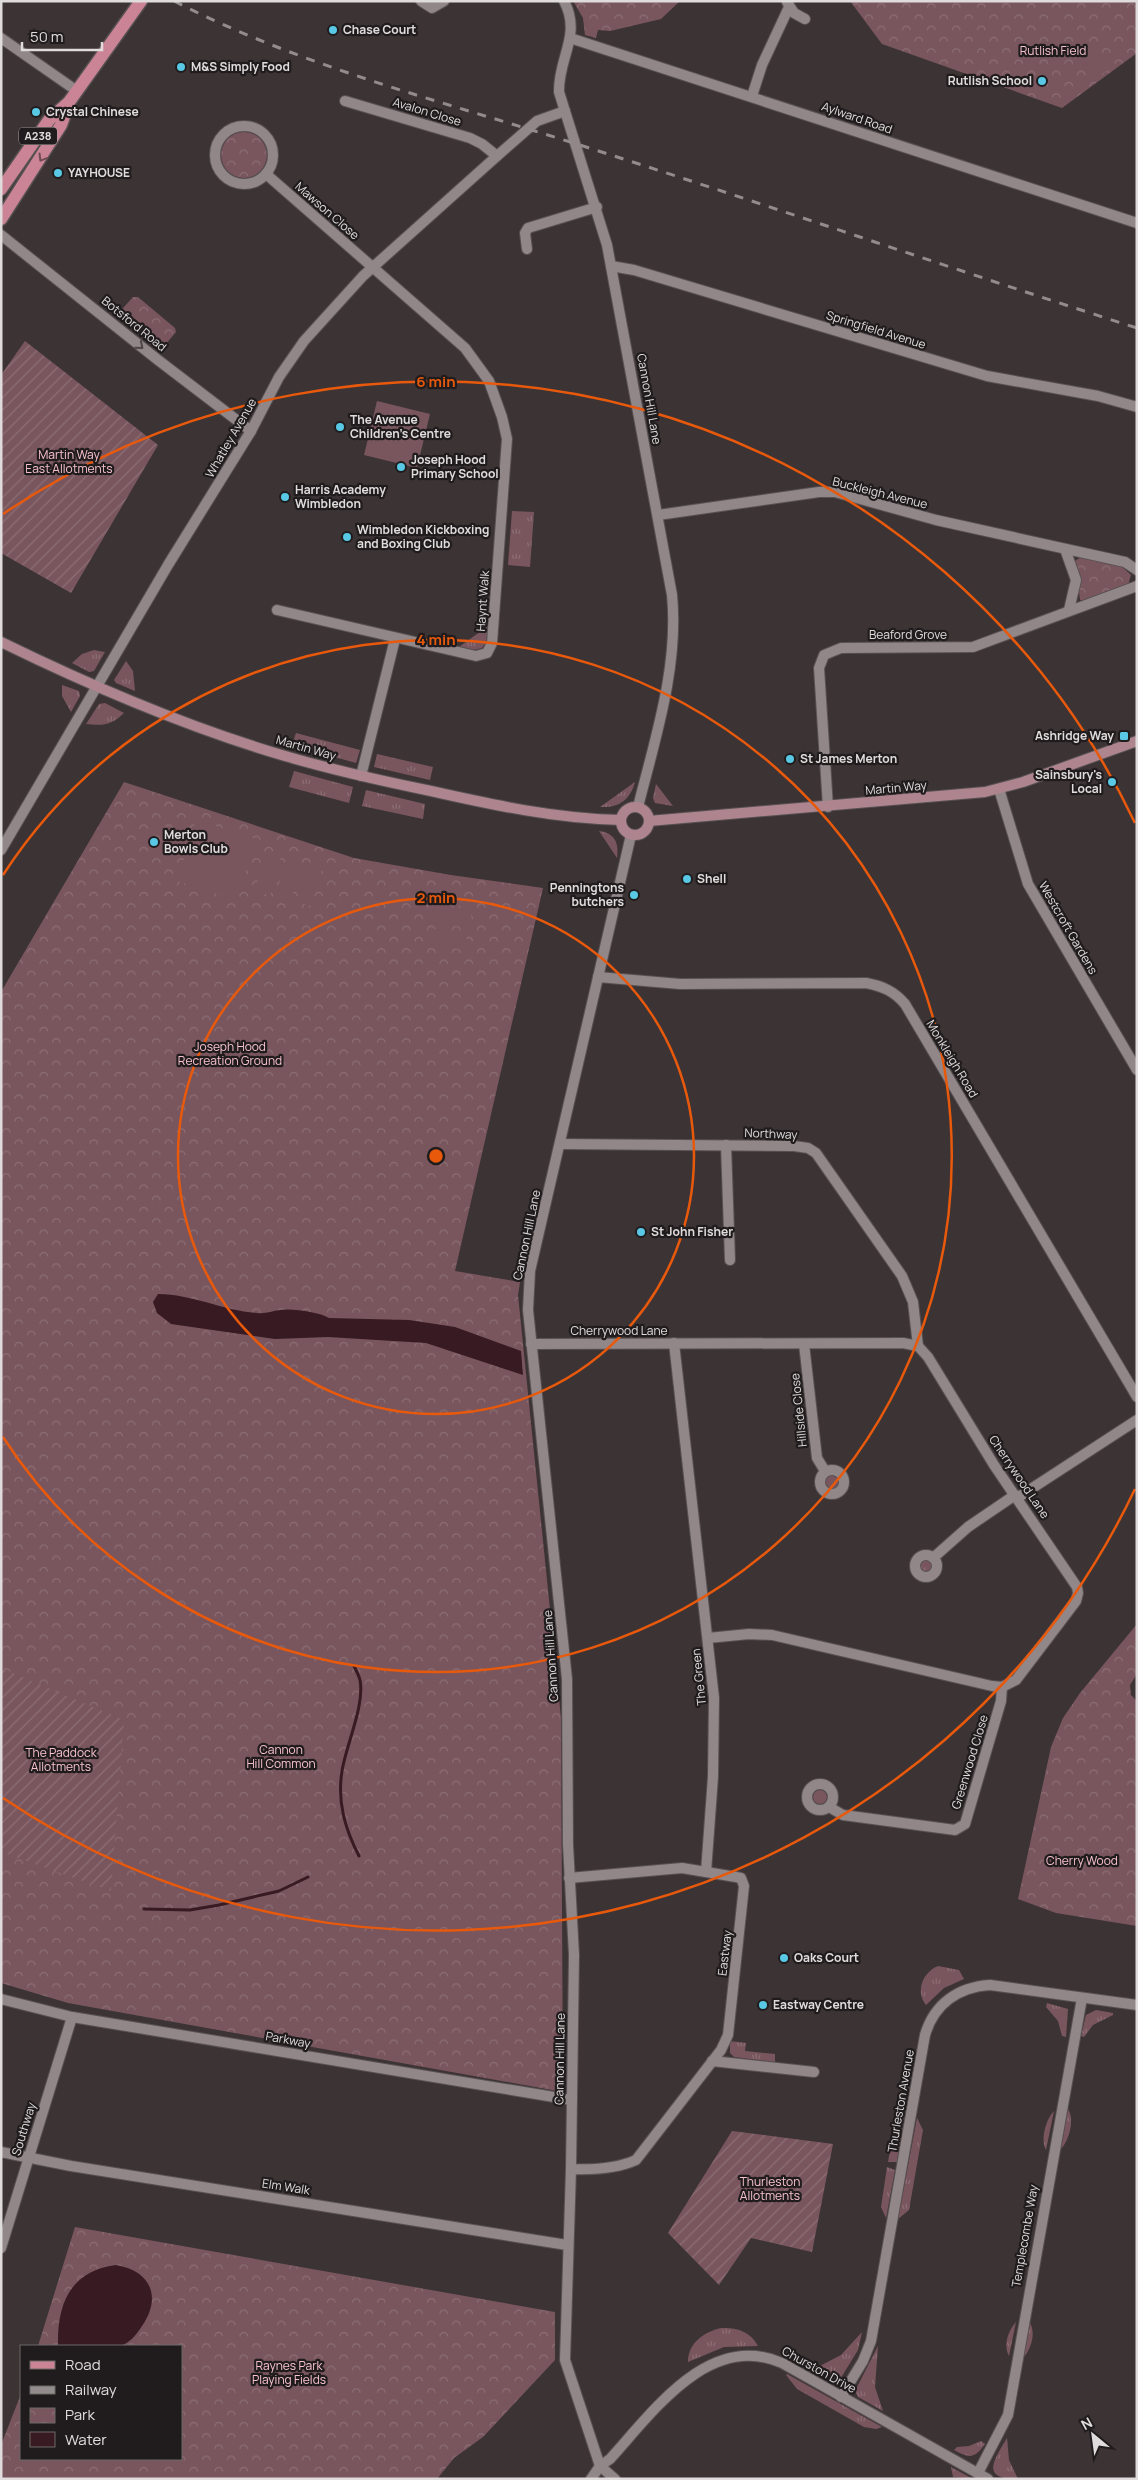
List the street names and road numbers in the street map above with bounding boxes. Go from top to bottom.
street label: Avalon Close [391,93,463,130]
street label: Aylward Road [819,97,895,138]
road number: A238 [19,128,57,144]
street label: Mawson Close [292,178,363,243]
street label: Botsford Road [98,292,170,355]
street label: Springfield Avenue [824,306,928,353]
street label: Cannon Hill Lane [633,352,666,446]
street label: Whatley Avenue [201,395,260,481]
street label: Buckleigh Avenue [831,472,929,513]
street label: Haynt Walk [472,569,493,632]
street label: Beaford Grove [869,626,947,643]
street label: Martin Way [274,731,339,764]
street label: Martin Way [865,776,928,799]
street label: Westcroft Gardens [1035,878,1102,977]
street label: Monkleigh Road [922,1017,982,1101]
street label: Northway [744,1124,798,1143]
street label: Cannon Hill Lane [509,1188,544,1282]
street label: Cherrywood Lane [570,1322,668,1339]
street label: Hillside Close [786,1372,811,1448]
street label: Cherrywood Lane [985,1432,1054,1522]
street label: Cannon Hill Lane [539,1610,562,1703]
street label: The Green [687,1648,710,1706]
street label: Greenwood Close [947,1712,992,1811]
street label: Eastway [713,1928,736,1977]
street label: Cannon Hill Lane [550,2013,569,2105]
street label: Parkway [264,2027,313,2052]
street label: Thurleston Avenue [883,2048,918,2154]
street label: Southway [7,2099,40,2158]
street label: Elm Walk [261,2174,312,2199]
street label: Templecombe Way [1007,2183,1042,2288]
street label: Churston Drive [779,2342,859,2397]

